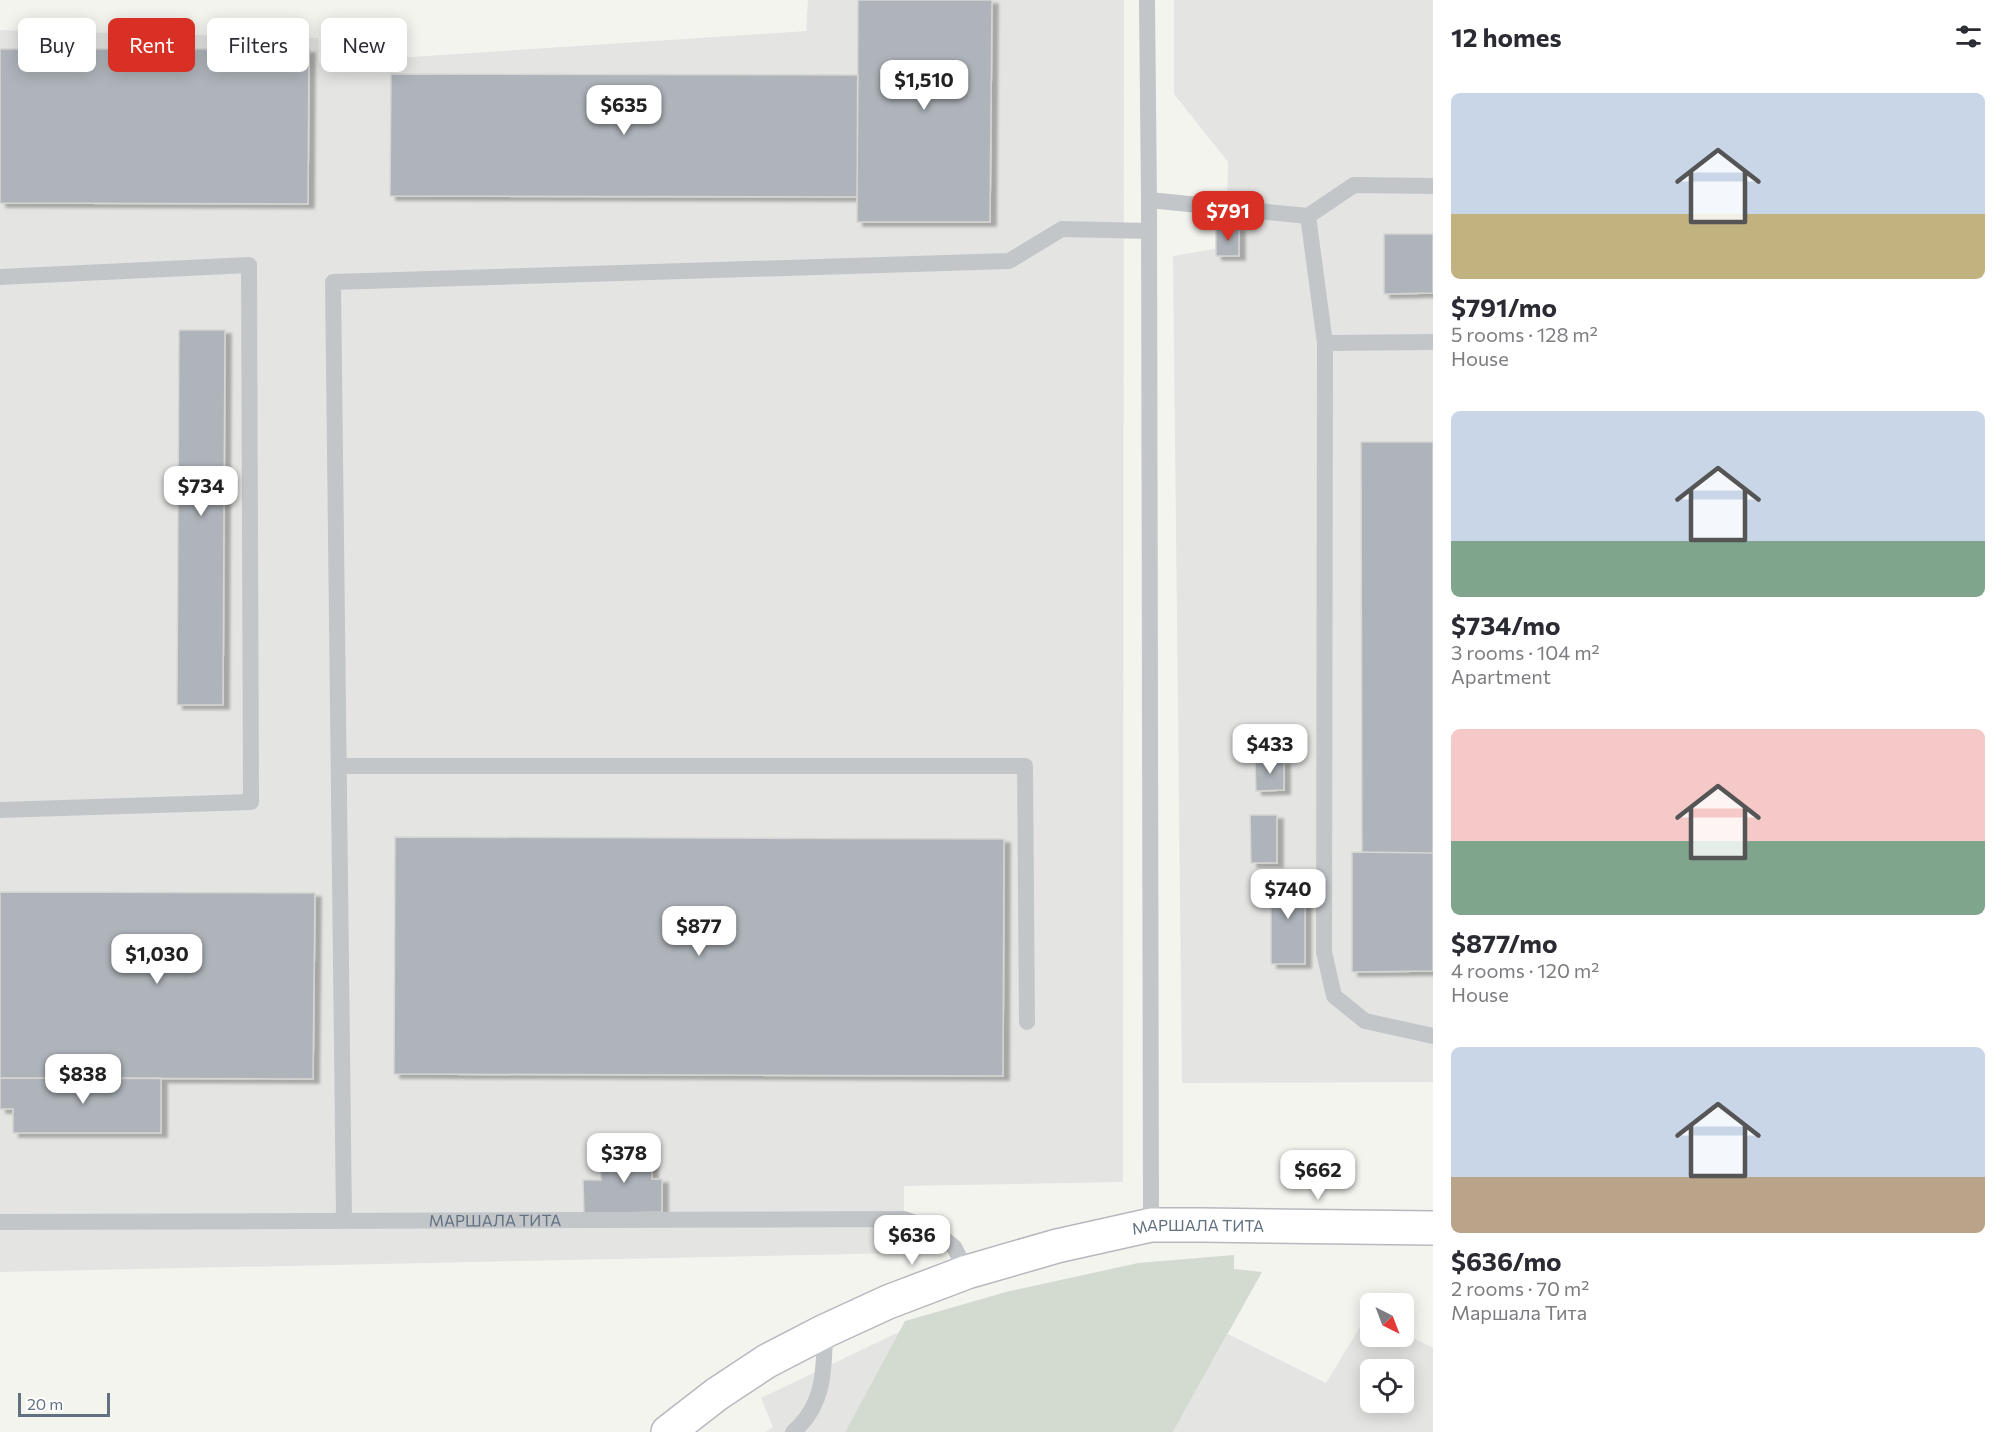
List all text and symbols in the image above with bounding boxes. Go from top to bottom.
chip: Buy [18,18,96,72]
chip: Rent [108,18,195,72]
chip: Filters [207,18,309,72]
chip: New [321,18,407,72]
icon: filters [1952,20,1985,53]
text: 12 homes [1451,21,1562,52]
pin: $1,510 [875,60,973,111]
text: $1,510 [894,67,954,91]
pin: $635 [588,85,660,136]
text: $635 [600,92,648,116]
icon: home [1664,132,1772,240]
pin: $791 [1192,191,1264,242]
text: $791 [1206,198,1250,222]
text: $791/mo [1451,291,1557,322]
text: 5 rooms · 128 m² [1451,322,1598,346]
text: House [1451,346,1509,370]
icon: home [1664,450,1772,558]
pin: $734 [165,466,237,517]
text: $734 [178,473,224,497]
text: $734/mo [1451,609,1560,640]
text: 3 rooms · 104 m² [1451,640,1600,664]
text: Apartment [1451,664,1551,688]
pin: $433 [1234,724,1306,775]
text: $433 [1247,731,1293,755]
icon: home [1664,768,1772,876]
pin: $740 [1252,869,1324,920]
text: $740 [1265,876,1311,900]
pin: $877 [663,906,735,957]
text: $877 [676,913,722,937]
text: $877/mo [1451,927,1558,958]
pin: $1,030 [108,934,206,985]
text: $1,030 [125,941,189,965]
text: 4 rooms · 120 m² [1451,958,1599,982]
text: House [1451,982,1509,1006]
pin: $838 [47,1054,119,1105]
text: $838 [59,1061,107,1085]
icon: home [1664,1086,1772,1194]
pin: $378 [588,1133,660,1184]
text: $378 [601,1140,647,1164]
pin: $662 [1282,1150,1354,1201]
text: $662 [1294,1157,1342,1181]
street label: МАРШАЛА ТИТА [429,1210,561,1230]
pin: $636 [876,1215,948,1266]
street label: МАРШАЛА ТИТА [1130,1215,1264,1238]
text: $636 [888,1222,936,1246]
text: $636/mo [1451,1245,1562,1276]
text: 2 rooms · 70 m² [1451,1276,1589,1300]
north arrow [1360,1293,1414,1347]
map controls [1360,1293,1414,1413]
text: Маршала Тита [1451,1300,1587,1324]
button: locate [1360,1359,1414,1413]
scale bar [18,1390,110,1418]
text: 20 m [27,1394,63,1413]

